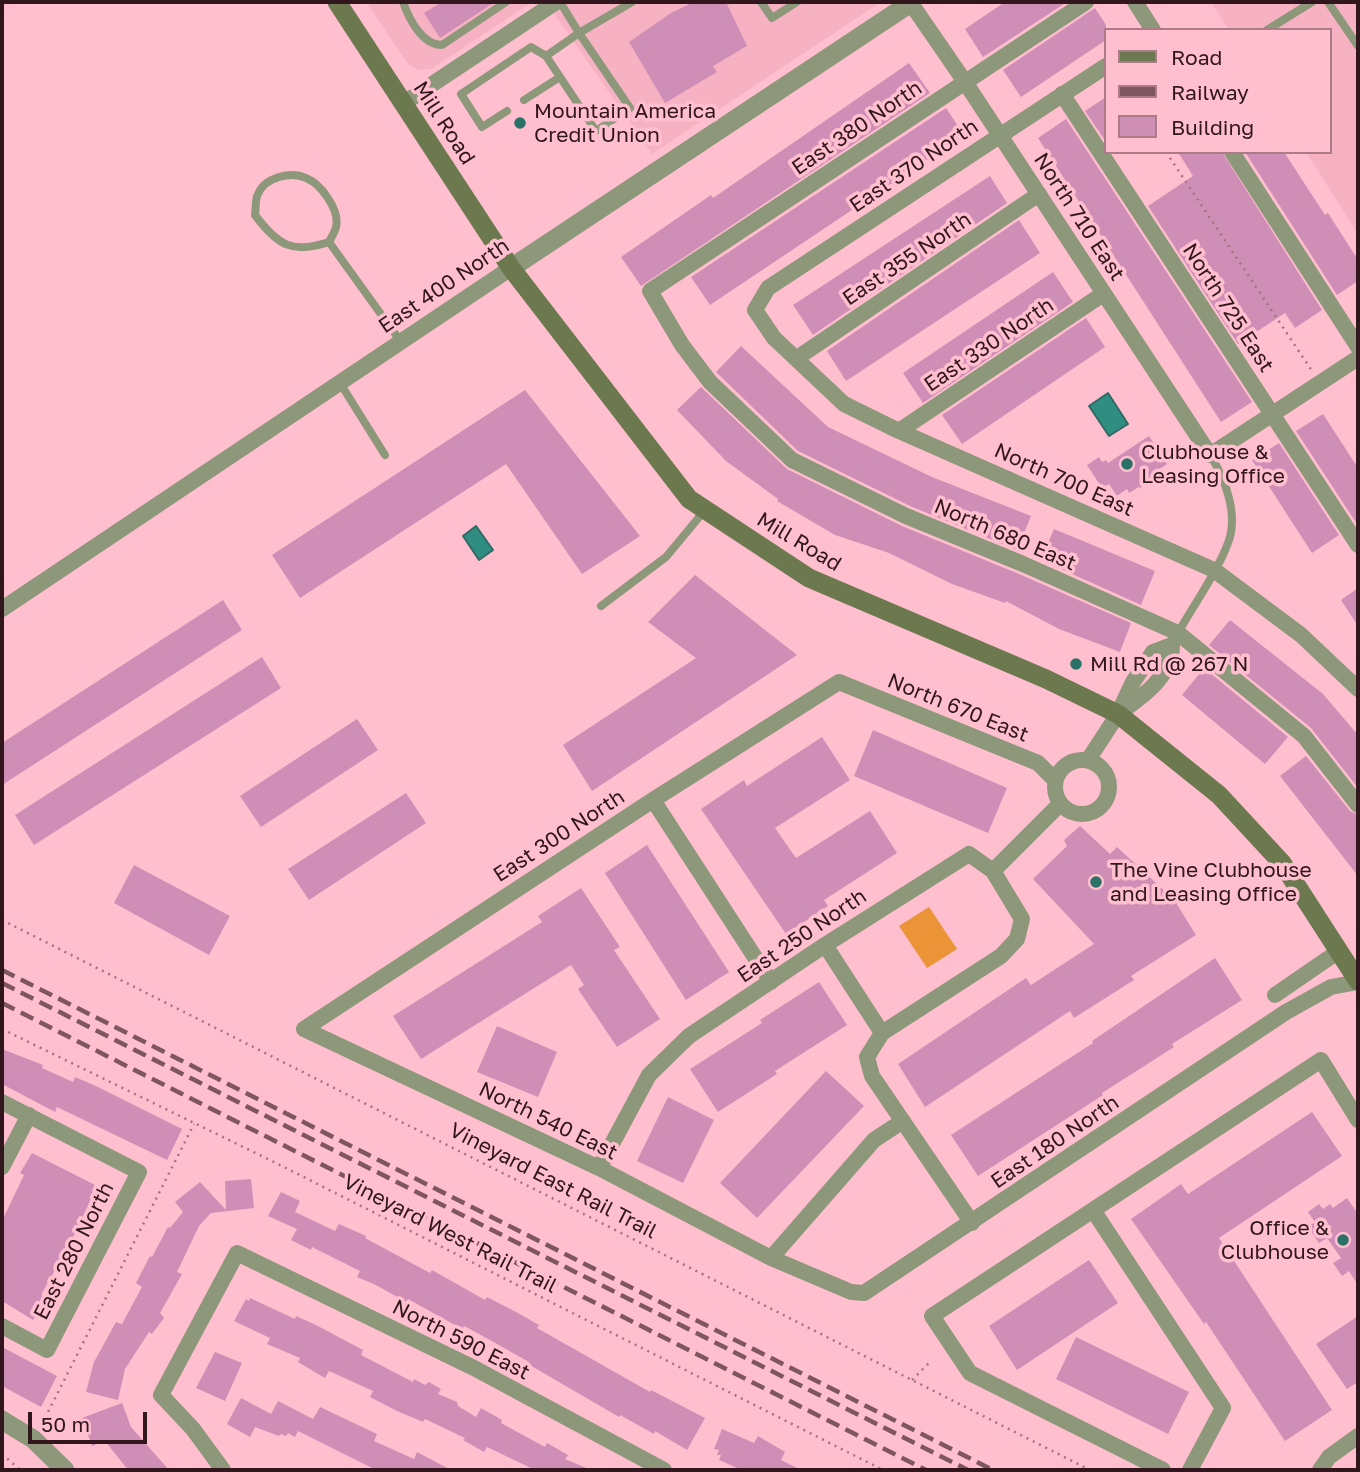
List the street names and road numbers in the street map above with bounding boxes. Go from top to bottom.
street label: East 380 North [787,75,927,181]
street label: Mill Road [408,77,480,169]
street label: East 370 North [845,114,983,218]
street label: North 710 East [1028,148,1130,286]
street label: East 355 North [838,207,976,311]
street label: East 400 North [374,233,514,339]
street label: North 725 East [1177,239,1279,377]
street label: East 330 North [920,292,1058,398]
street label: North 700 East [990,438,1138,522]
street label: North 680 East [930,494,1080,576]
street label: Mill Road [752,507,846,577]
street label: North 670 East [884,668,1032,748]
street label: East 300 North [489,784,629,888]
street label: East 250 North [733,884,871,988]
street label: North 540 East [475,1077,621,1165]
street label: East 180 North [986,1090,1124,1194]
street label: Vineyard East Rail Trail [445,1118,661,1244]
street label: Vineyard West Rail Trail [339,1169,561,1299]
street label: East 280 North [28,1178,120,1324]
street label: North 590 East [388,1295,534,1385]

